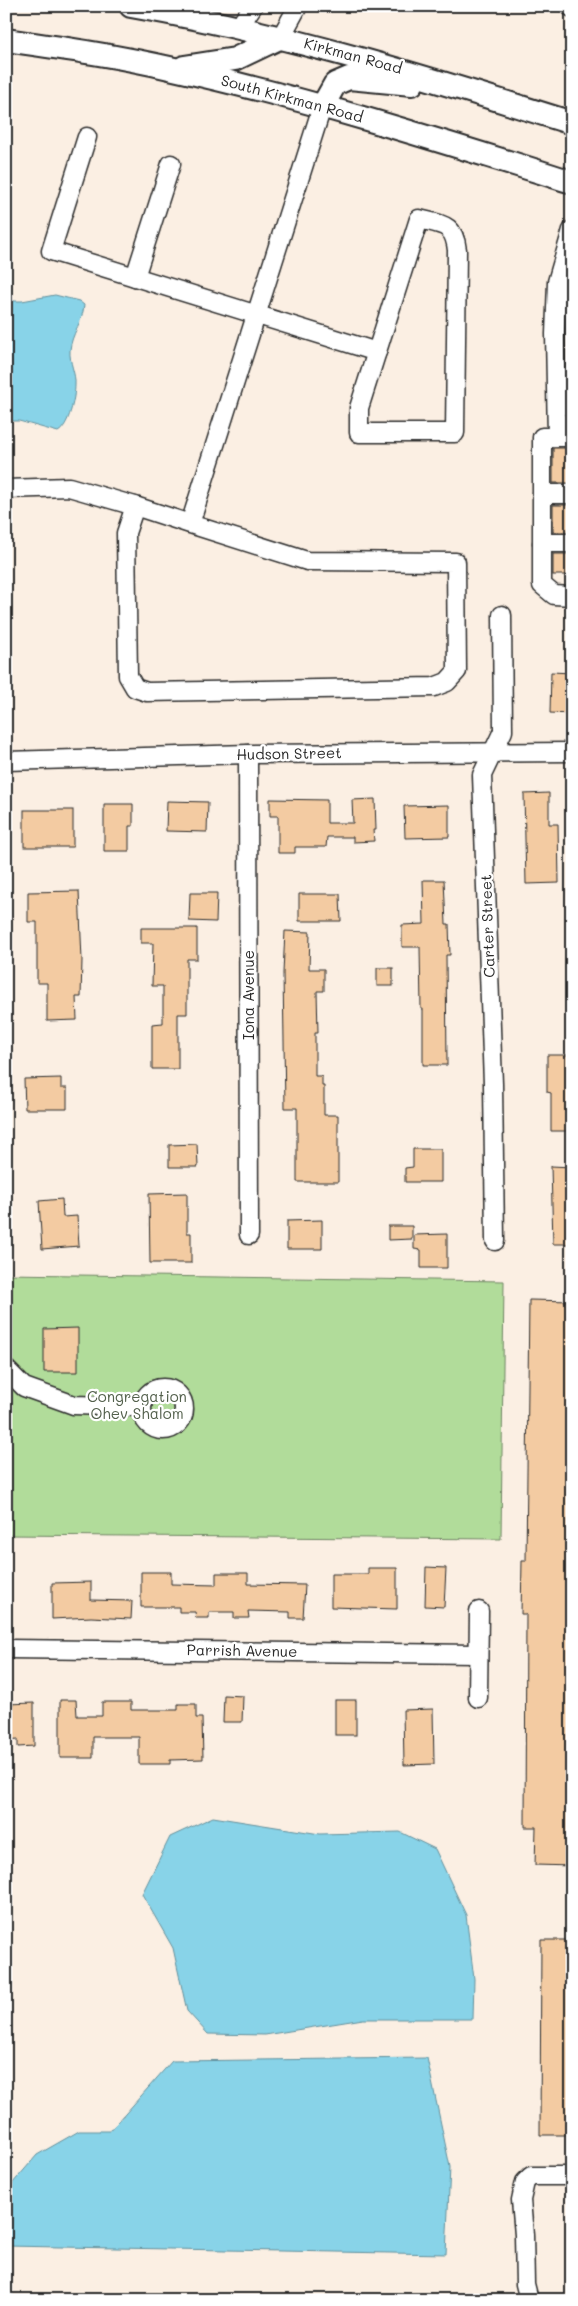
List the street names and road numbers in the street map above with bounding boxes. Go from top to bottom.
street label: Kirkman Road [302,32,405,78]
street label: South Kirkman Road [219,69,366,127]
street label: Hudson Street [236,742,342,764]
street label: Carter Street [475,874,499,978]
street label: Iona Avenue [238,950,258,1040]
street label: Parrish Avenue [187,1639,297,1661]

